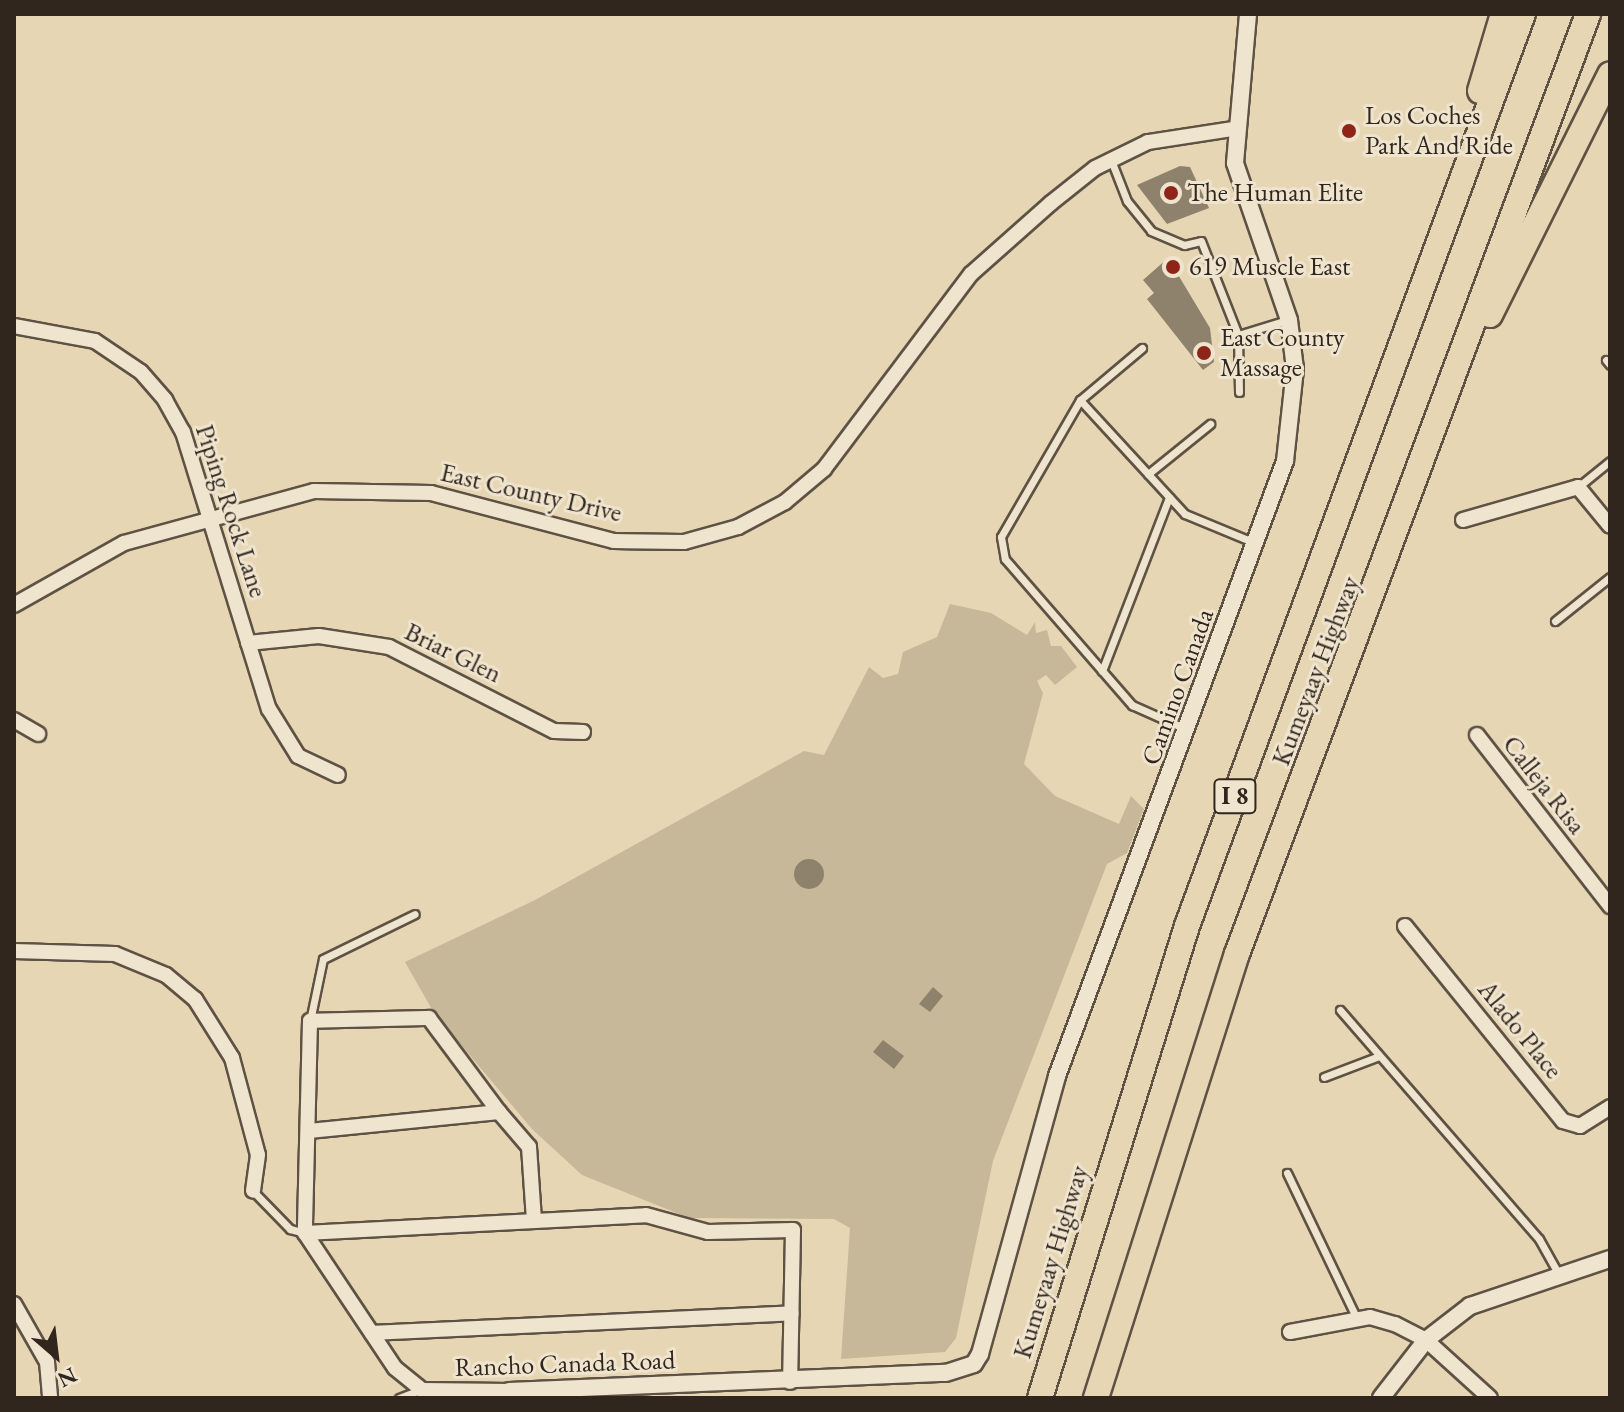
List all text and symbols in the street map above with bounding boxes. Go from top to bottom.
place label: Los Coches Park And Ride [1365,100,1513,162]
marker: Los Coches Park And Ride [1340,122,1358,140]
place label: The Human Elite [1187,177,1363,209]
marker: The Human Elite [1162,184,1180,202]
place label: 619 Muscle East [1189,251,1350,283]
marker: 619 Muscle East [1164,258,1182,276]
place label: East County Massage [1220,322,1344,384]
marker: East County Massage [1195,344,1213,362]
street label: Piping Rock Lane [188,421,274,601]
street label: East County Drive [437,457,625,529]
street label: Kumeyaay Highway [1266,572,1366,770]
street label: Camino Canada [1135,605,1221,769]
street label: Briar Glen [400,616,506,690]
street label: Calleja Risa [1496,729,1592,841]
road number: I 8 [1213,776,1257,816]
street label: Alado Place [1471,975,1569,1085]
street label: Kumeyaay Highway [1007,1162,1095,1362]
north arrow [16,1316,96,1396]
street label: Rancho Canada Road [454,1345,676,1383]
text: N [53,1361,82,1395]

